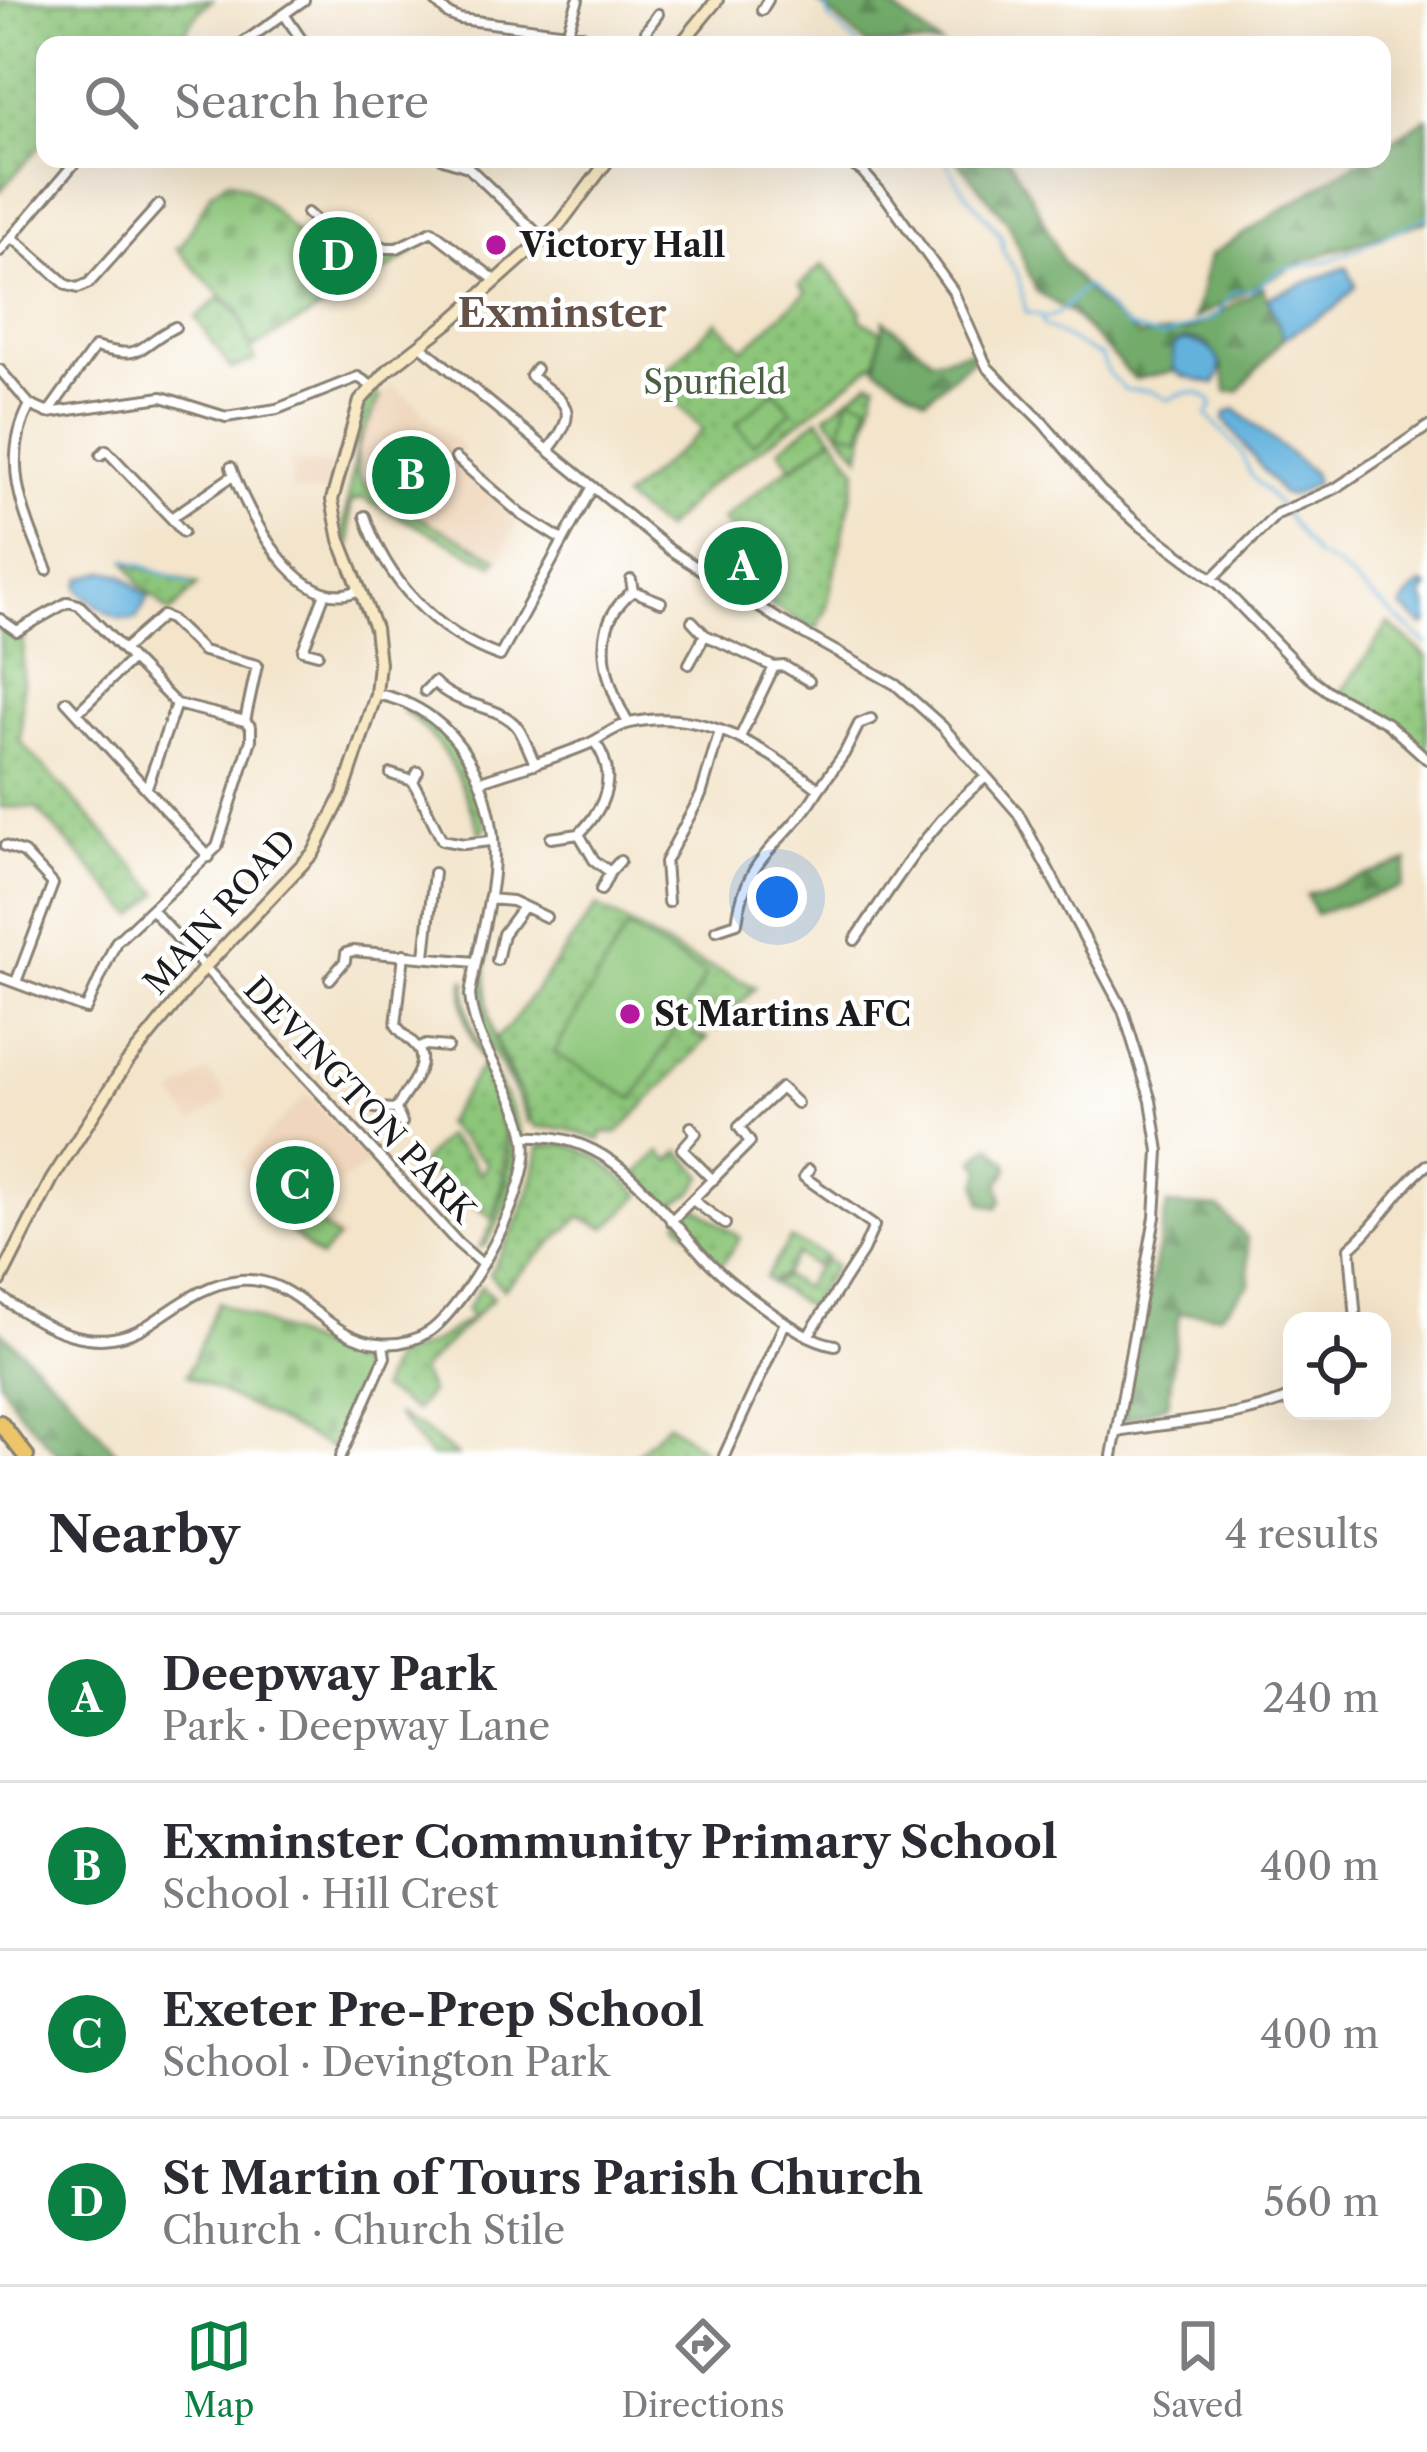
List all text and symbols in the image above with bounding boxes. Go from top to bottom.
search box [36,36,1391,168]
icon: search [78,69,144,135]
text: Search here [174,74,429,130]
pin: D [299,211,377,301]
place label: Victory Hall [519,225,725,266]
marker: Victory Hall [483,232,509,258]
district label: Exminster [458,289,666,337]
park label: Spurfield [643,362,787,403]
pin: B [372,430,450,520]
pin: A [704,521,782,611]
street label: MAIN ROAD [135,821,305,1003]
your location [747,867,807,927]
street label: DEVINGTON PARK [236,969,485,1232]
place label: St Martins AFC [654,994,911,1035]
marker: St Martins AFC [617,1001,643,1027]
pin: C [256,1140,334,1230]
map controls [1283,1312,1391,1420]
button: locate [1283,1312,1391,1420]
text: Nearby [48,1503,240,1565]
text: 4 results [1225,1510,1379,1558]
text: Deepway Park [162,1646,496,1702]
text: A [72,1674,102,1722]
text: 240 m [1263,1674,1379,1722]
text: Park · Deepway Lane [162,1702,550,1750]
text: Exminster Community Primary School [162,1814,1058,1870]
text: B [73,1842,102,1890]
text: 400 m [1260,1842,1379,1890]
text: School · Hill Crest [162,1870,499,1918]
text: Exeter Pre-Prep School [162,1982,704,2038]
text: C [71,2010,103,2058]
text: 400 m [1260,2010,1379,2058]
text: School · Devington Park [162,2038,609,2086]
text: St Martin of Tours Parish Church [162,2150,923,2206]
text: D [70,2178,104,2226]
text: 560 m [1264,2178,1379,2226]
text: Church · Church Stile [162,2206,565,2254]
tab: Map [184,2313,254,2426]
tab: Directions [622,2313,785,2426]
tab: Saved [1152,2313,1243,2426]

